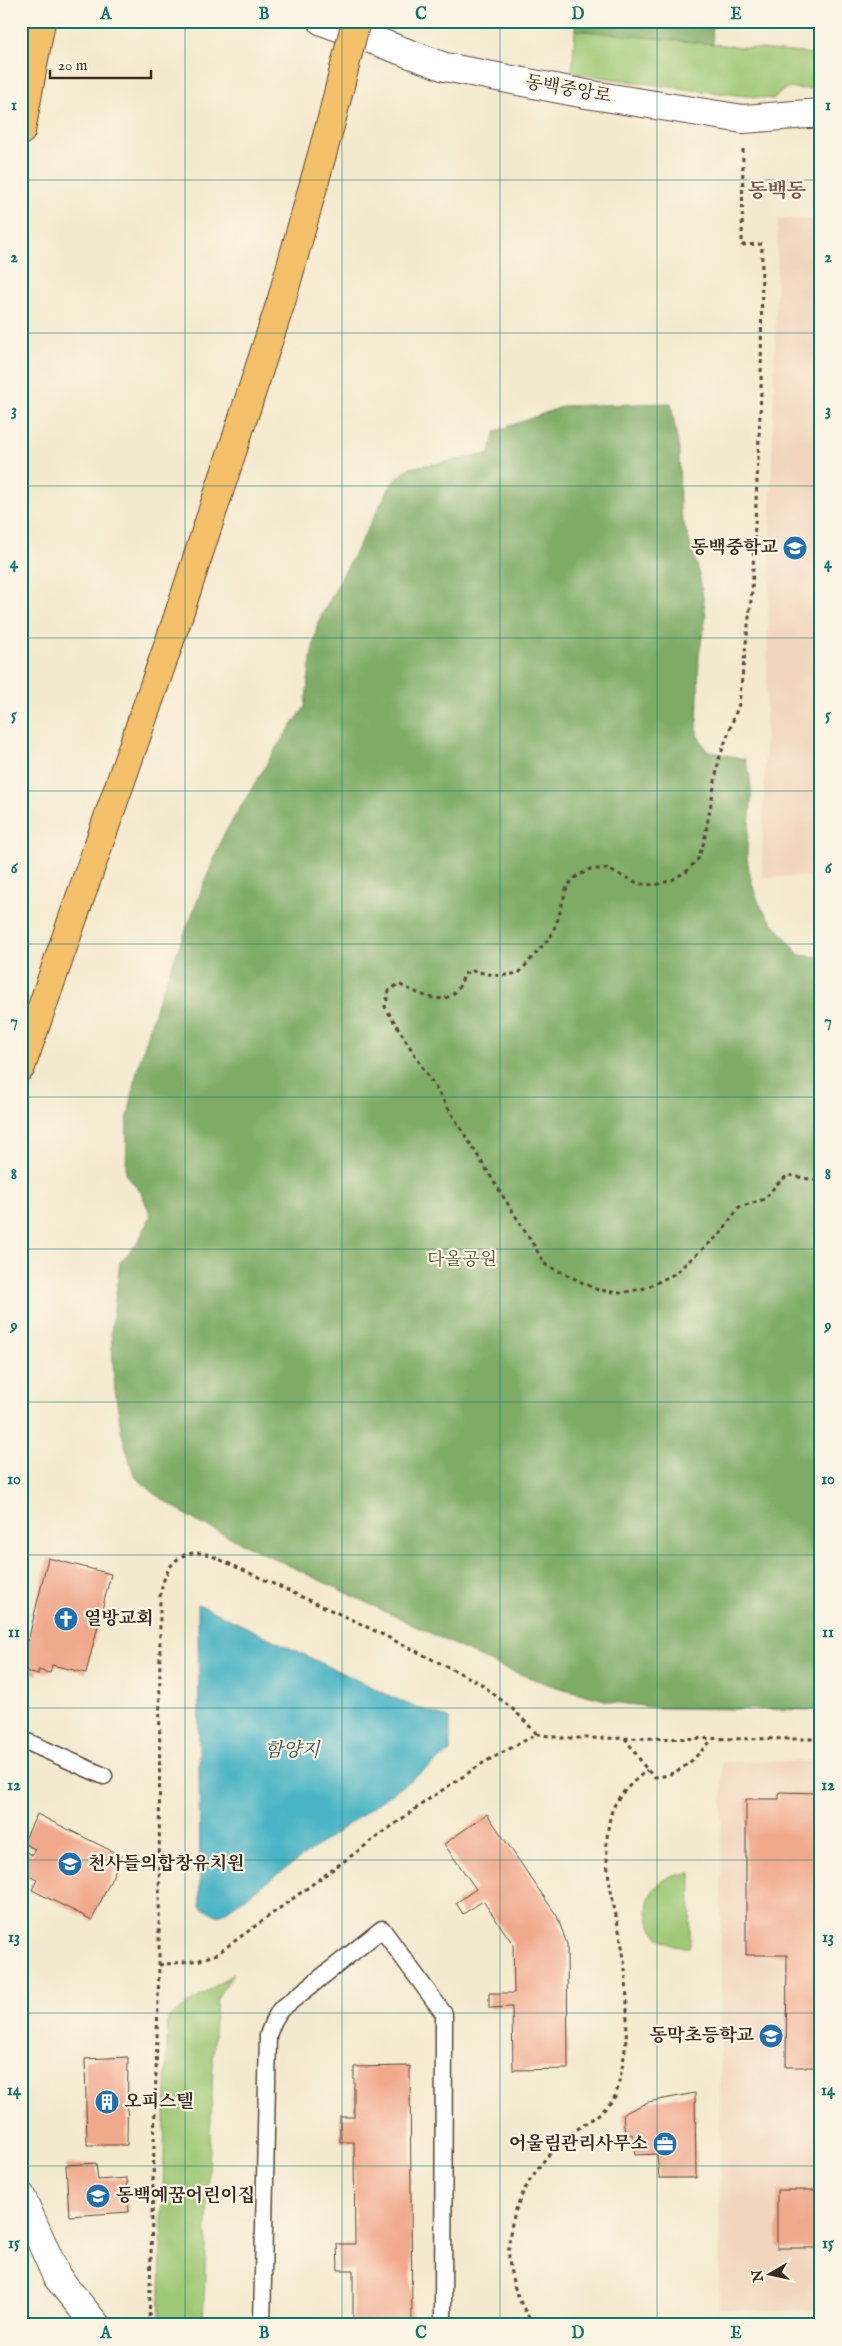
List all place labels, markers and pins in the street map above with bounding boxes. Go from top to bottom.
school or university icon: 동백중학교 [782,535,808,561]
place label: 동백중학교 [691,537,779,560]
church icon: 열방교회 [53,1606,79,1632]
place label: 열방교회 [84,1608,154,1631]
school or university icon: 천사들의합창유치원 [57,1851,83,1877]
place label: 천사들의합창유치원 [88,1853,245,1876]
school or university icon: 동막초등학교 [758,2023,784,2049]
place label: 동막초등학교 [650,2025,755,2048]
building icon: 오피스텔 [94,2089,120,2115]
place label: 오피스텔 [124,2091,194,2114]
office icon: 어울림관리사무소 [652,2131,678,2157]
place label: 어울림관리사무소 [509,2133,649,2156]
school or university icon: 동백예꿈어린이집 [85,2183,111,2209]
place label: 동백예꿈어린이집 [116,2185,255,2208]

